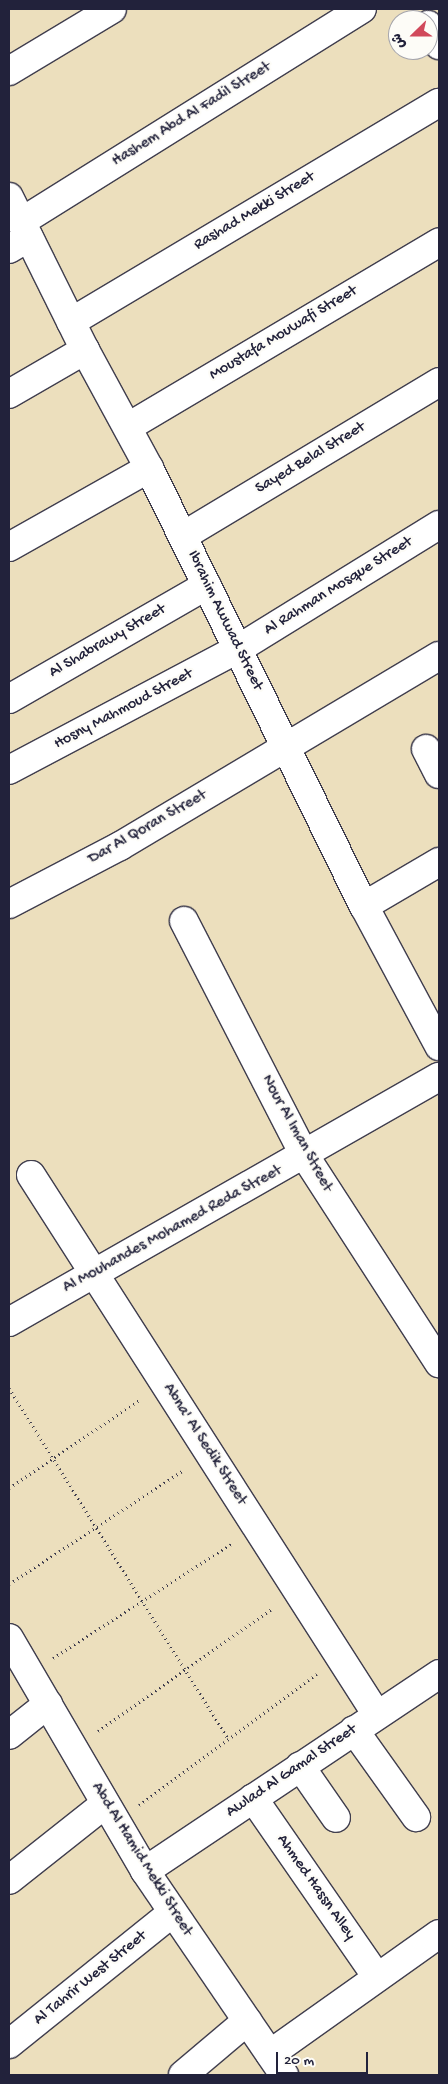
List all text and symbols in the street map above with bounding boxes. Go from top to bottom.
north arrow [388,10,438,60]
text: ش [389,30,410,51]
street label: Hashem Abd Al Fadil Street [109,58,275,172]
street label: Rashad Mekki Street [191,168,319,256]
street label: Moustafa Mouwafi Street [207,282,361,386]
street label: Sayed Belal Street [253,419,369,499]
street label: Al Rahman Mosque Street [261,533,417,641]
street label: Ibrahim Awwad Street [182,548,266,694]
street label: Al Shabrawy Street [46,601,170,683]
street label: Hosny Mahmoud Street [51,665,197,755]
street label: Dar Al Qoran Street [86,786,210,870]
street label: Nour Al Iman Street [256,1072,336,1196]
street label: Al Mouhandes Mohamed Reda Street [60,1162,286,1298]
street label: Abna' Al Sedik Street [158,1381,250,1509]
street label: Awlad Al Gamal Street [223,1721,361,1823]
street label: Abd Al Hamid Mekki Street [86,1780,196,1940]
street label: Ahmed Hassn Alley [271,1831,359,1945]
street label: Al Tahrir West Street [31,1928,151,2030]
scale bar [278,2042,370,2074]
text: 20 m [284,2052,314,2070]

